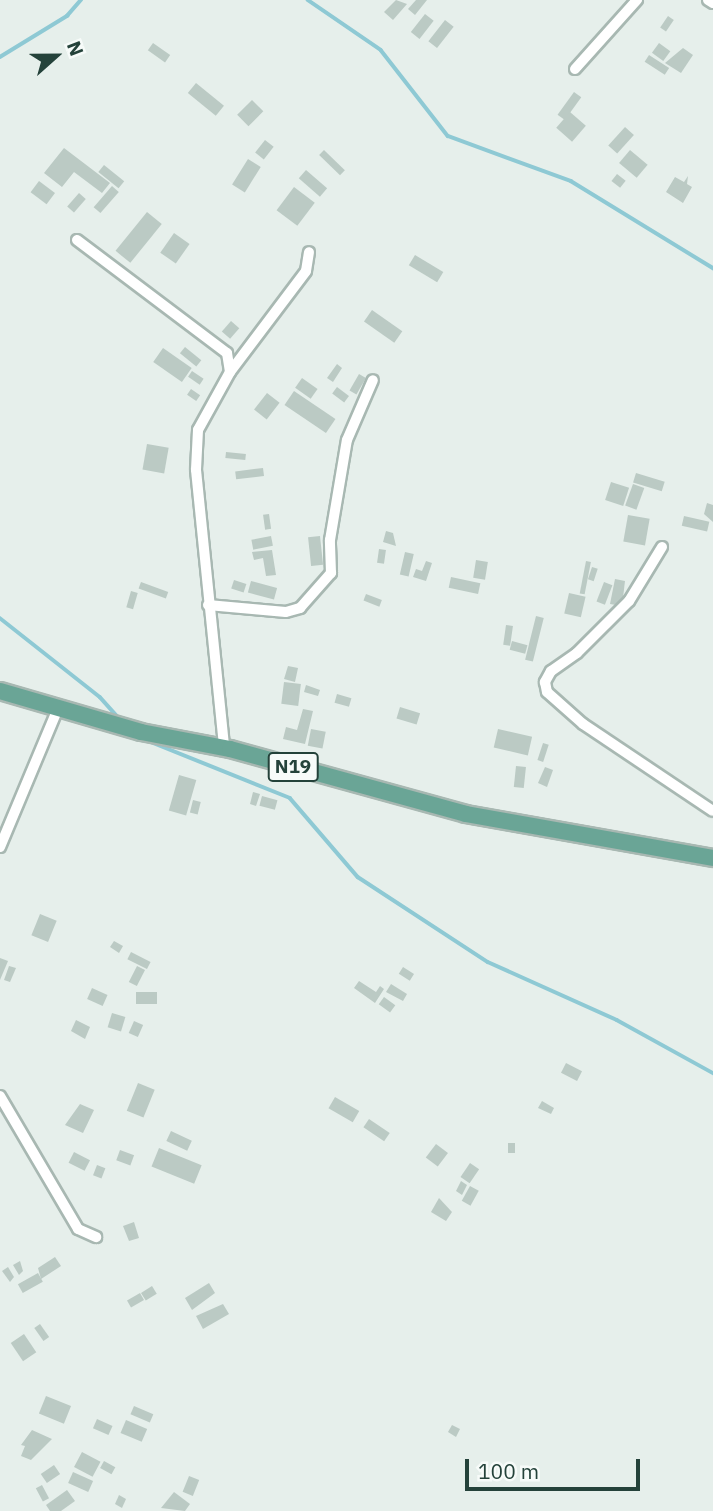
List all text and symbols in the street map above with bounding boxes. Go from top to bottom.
north arrow [21,21,91,91]
text: N [62,38,89,59]
road number: N19 [267,752,319,782]
scale bar [468,1444,643,1488]
text: 100 m [478,1457,539,1485]

